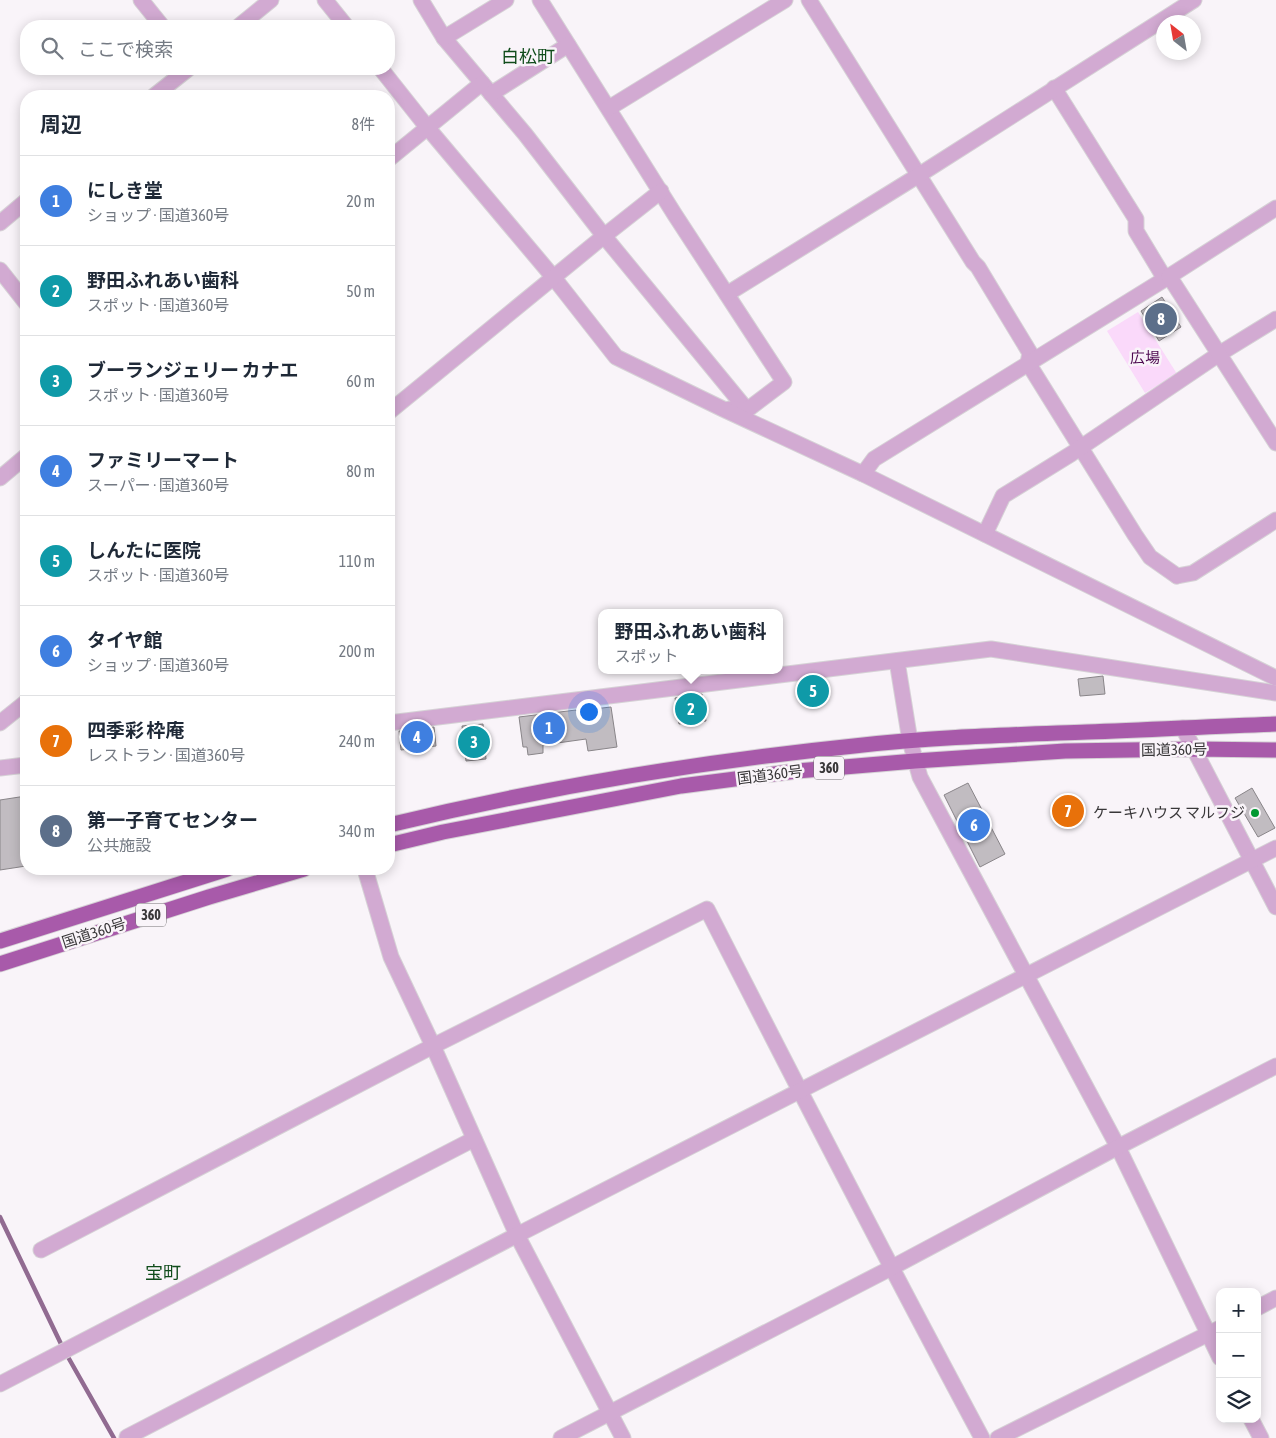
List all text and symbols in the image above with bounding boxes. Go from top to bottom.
north arrow [1156,15,1201,60]
search box [20,20,395,75]
icon: search [38,34,66,62]
text: ここで検索 [78,38,173,60]
district label: 白松町 [501,46,555,67]
text: 周辺 [40,112,82,136]
text: 8件 [351,115,375,133]
text: にしき堂 [87,179,163,201]
text: 1 [52,192,60,210]
text: 20 m [346,192,375,210]
text: ショップ · 国道360号 [87,206,229,224]
text: 野田ふれあい歯科 [87,269,239,291]
text: 2 [52,282,60,300]
text: 50 m [346,282,375,300]
text: スポット · 国道360号 [87,296,229,314]
pin: 8 [1145,300,1177,338]
park label: 広場 [1130,349,1160,366]
text: ブーランジェリー カナエ [87,359,299,381]
text: 3 [52,372,60,390]
text: 60 m [346,372,375,390]
text: スポット · 国道360号 [87,386,229,404]
text: ファミリーマート [87,449,239,471]
text: 4 [52,462,60,480]
text: 80 m [346,462,375,480]
text: スーパー · 国道360号 [87,476,229,494]
text: しんたに医院 [87,539,201,561]
text: 5 [52,552,60,570]
text: 110 m [339,552,375,570]
text: スポット · 国道360号 [87,566,229,584]
popup [598,609,783,674]
text: 野田ふれあい歯科 [614,620,767,642]
text: タイヤ館 [87,629,162,651]
text: 6 [52,642,60,660]
text: 200 m [339,642,375,660]
text: スポット [614,647,679,665]
text: ショップ · 国道360号 [87,656,229,674]
pin: 5 [797,672,829,710]
pin: 2 [675,690,707,728]
your location [576,699,602,725]
pin: 1 [533,709,565,747]
pin: 4 [401,718,433,756]
text: 四季彩 枠庵 [87,719,185,741]
pin: 3 [458,723,490,761]
text: 7 [52,732,60,750]
text: 240 m [339,732,375,750]
street label: 国道360号 [1141,740,1207,759]
text: レストラン · 国道360号 [87,746,245,764]
road number: 360 [814,756,844,780]
street label: 国道360号 [736,762,804,787]
pin: 7 [1052,792,1084,830]
place label: ケーキハウス マルフジ [1093,804,1245,821]
pin: 6 [958,806,990,844]
marker: ケーキハウス マルフジ [1249,807,1261,819]
text: 第一子育てセンター [87,809,258,831]
text: 8 [52,822,60,840]
text: 340 m [339,822,375,840]
text: 公共施設 [87,836,151,854]
road number: 360 [136,904,166,926]
street label: 国道360号 [60,914,128,951]
district label: 宝町 [145,1262,181,1283]
map controls [1216,1288,1261,1423]
button: + [1216,1288,1261,1333]
button: − [1216,1333,1261,1378]
button: layers [1216,1378,1261,1423]

